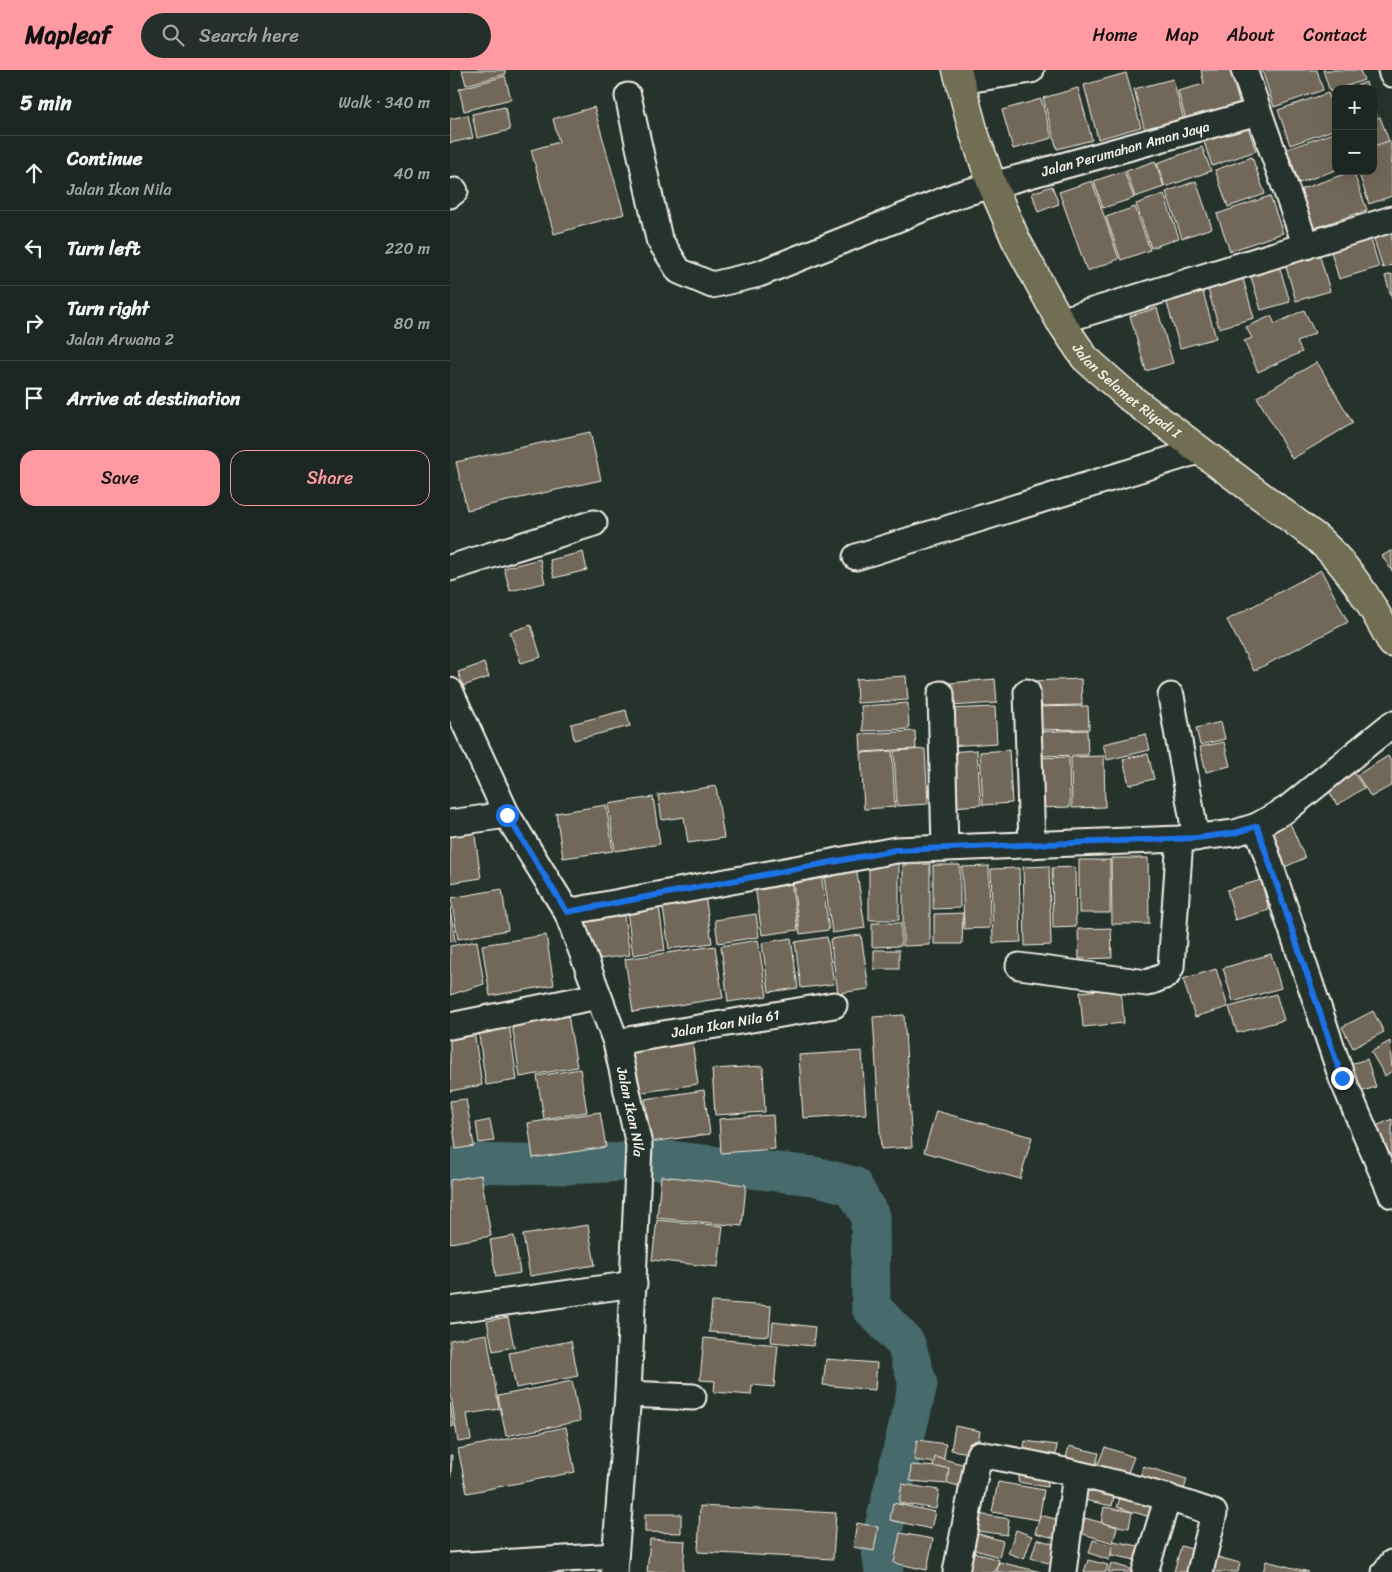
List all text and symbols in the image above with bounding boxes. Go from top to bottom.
search box [141,13,491,58]
text: Mapleaf [25,14,111,56]
text: Search here [199,19,299,52]
text: Home [1093,19,1138,51]
text: Map [1166,19,1199,51]
text: About [1227,19,1275,51]
text: Contact [1303,19,1367,51]
icon: search [159,21,187,49]
text: 5 min [20,84,72,122]
map controls [1332,85,1377,175]
button: + [1332,85,1377,130]
text: Walk · 340 m [339,88,430,117]
street label: Jalan Perumahan Aman Jaya [1038,114,1212,184]
button: − [1332,130,1377,175]
text: Continue [67,142,143,175]
icon: ahead [20,159,48,187]
text: 40 m [393,159,430,188]
text: Jalan Ikan Nila [67,175,172,204]
text: Turn left [67,232,140,265]
icon: left [20,234,48,262]
text: 220 m [385,234,430,263]
text: Turn right [67,292,149,325]
icon: right [20,309,48,337]
text: 80 m [394,309,430,338]
text: Jalan Arwana 2 [67,325,174,354]
street label: Jalan Selamet Riyadi I [1065,337,1187,446]
text: Arrive at destination [67,382,240,415]
icon: arrive [20,384,48,412]
button: Save [20,450,220,506]
button: Share [230,450,430,506]
route start [496,804,519,827]
street label: Jalan Ikan Nila 61 [669,1002,781,1046]
street label: Jalan Ikan Nila [609,1064,651,1158]
route end [1331,1067,1354,1090]

